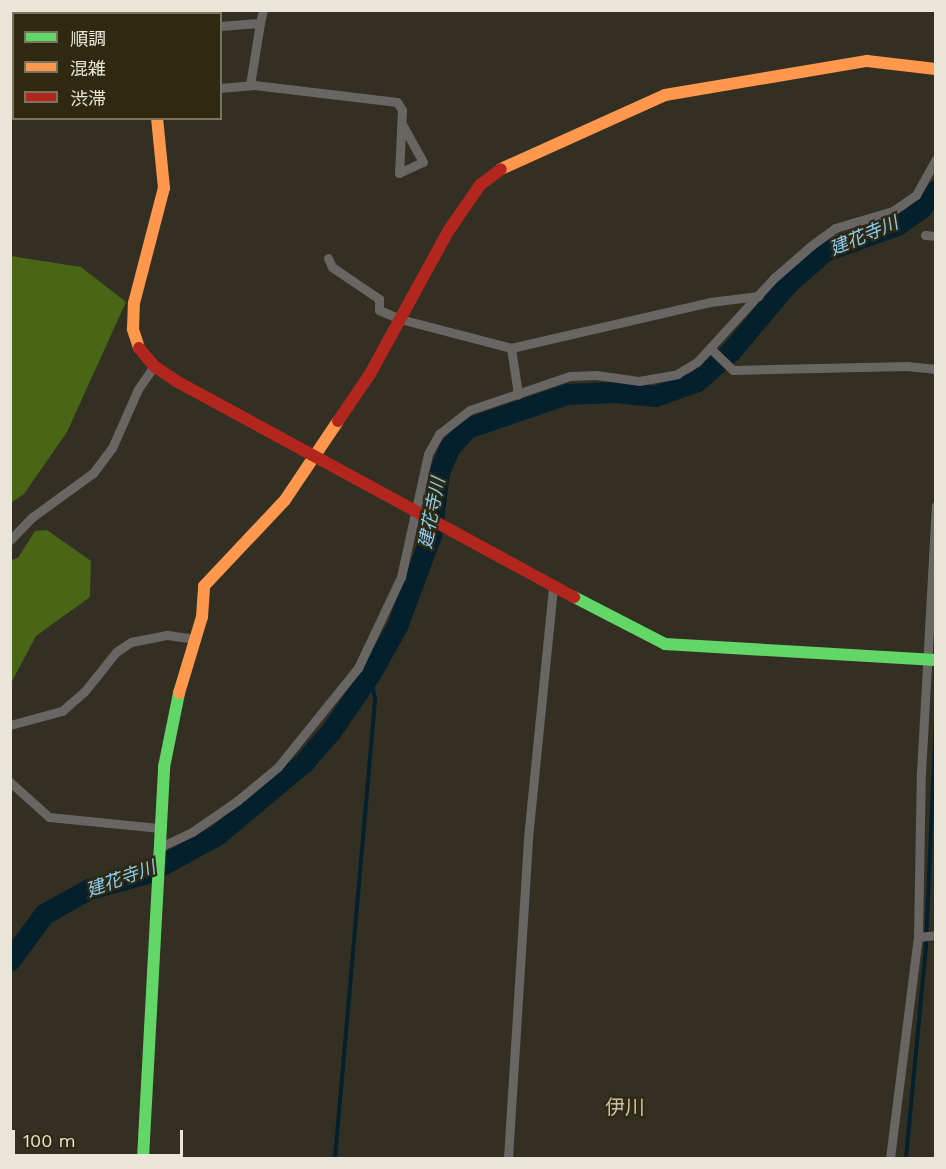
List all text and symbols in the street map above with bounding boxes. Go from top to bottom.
legend [12,12,222,120]
text: 順調 [70,28,106,49]
text: 混雑 [70,58,106,79]
text: 渋滞 [70,88,106,109]
water label: 建花寺川 [827,212,901,260]
water label: 建花寺川 [415,476,449,550]
water label: 建花寺川 [83,857,159,901]
district label: 伊川 [605,1095,645,1119]
scale bar [15,1118,186,1156]
text: 100 m [23,1130,76,1151]

